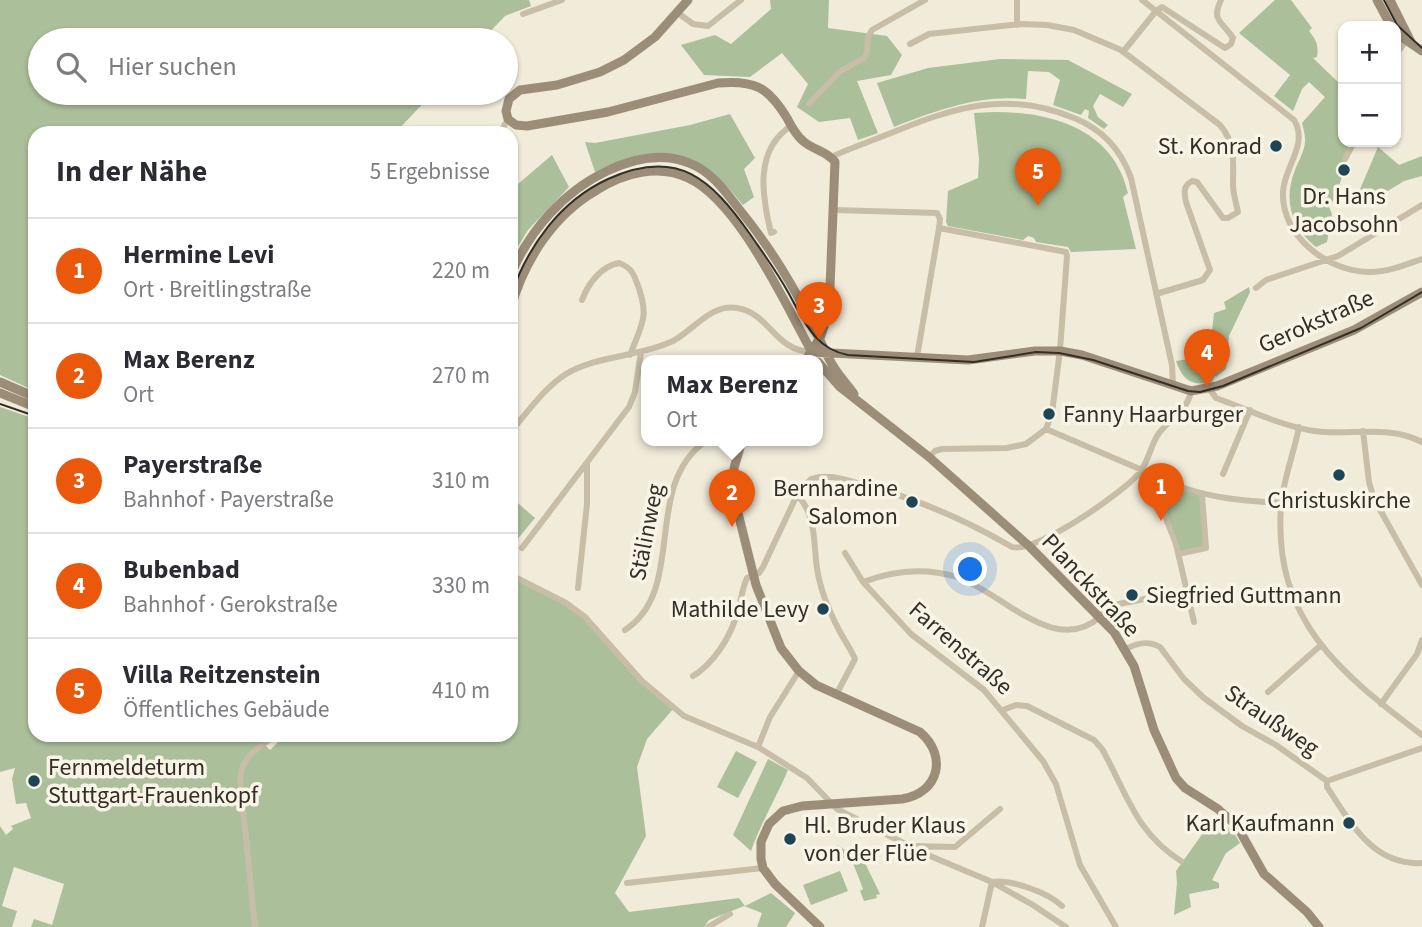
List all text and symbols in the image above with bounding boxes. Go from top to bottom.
map controls [1338,21,1401,147]
button: + [1338,21,1401,84]
search box [28,28,518,105]
icon: search [52,48,90,86]
text: Hier suchen [108,48,237,85]
button: − [1338,84,1401,147]
place label: St. Konrad [1158,129,1262,164]
marker: St. Konrad [1268,138,1284,154]
pin: 5 [1015,148,1061,206]
text: In der Nähe [56,150,207,193]
text: 5 Ergebnisse [370,155,490,188]
marker: Dr. Hans Jacobsohn [1336,162,1352,178]
place label: Dr. Hans Jacobsohn [1289,179,1399,242]
text: Hermine Levi [123,236,275,273]
text: 1 [73,254,85,287]
text: 220 m [432,254,490,287]
text: Ort · Breitlingstraße [123,273,311,306]
street label: Gerokstraße [1253,280,1379,362]
pin: 3 [796,282,842,340]
pin: 4 [1184,329,1230,387]
text: Max Berenz [123,341,255,378]
popup [641,355,823,446]
text: 2 [73,359,85,392]
text: 270 m [432,359,490,392]
text: Max Berenz [666,366,798,403]
text: Ort [123,378,154,411]
place label: Fanny Haarburger [1063,397,1244,432]
text: Ort [666,403,697,436]
marker: Fanny Haarburger [1041,406,1057,422]
text: Payerstraße [123,446,262,483]
pin: 1 [1138,463,1184,521]
text: 3 [73,464,85,497]
text: 310 m [432,464,490,497]
marker: Christuskirche [1331,467,1347,483]
pin: 2 [709,469,755,527]
place label: Bernhardine Salomon [773,471,898,534]
street label: Stälinweg [620,481,673,584]
text: Bahnhof · Payerstraße [123,483,334,516]
place label: Christuskirche [1267,483,1411,518]
marker: Bernhardine Salomon [904,494,920,510]
street label: Planckstraße [1033,525,1148,645]
text: Bubenbad [123,551,240,588]
your location [953,552,987,586]
text: 4 [73,569,85,602]
text: 330 m [432,569,490,602]
place label: Siegfried Guttmann [1146,578,1342,613]
marker: Siegfried Guttmann [1124,587,1140,603]
text: Bahnhof · Gerokstraße [123,588,338,621]
place label: Mathilde Levy [671,592,809,627]
street label: Farrenstraße [901,593,1020,704]
marker: Mathilde Levy [815,601,831,617]
text: Villa Reitzenstein [123,656,321,693]
text: 5 [73,674,85,707]
text: 410 m [432,674,490,707]
street label: Straußweg [1217,676,1326,765]
text: Öffentliches Gebäude [123,693,330,726]
place label: Fernmeldeturm Stuttgart-Frauenkopf [48,750,259,813]
marker: Fernmeldeturm Stuttgart-Frauenkopf [26,773,42,789]
place label: Karl Kaufmann [1185,806,1335,841]
place label: Hl. Bruder Klaus von der Flüe [804,808,966,871]
marker: Karl Kaufmann [1341,815,1357,831]
marker: Hl. Bruder Klaus von der Flüe [782,831,798,847]

